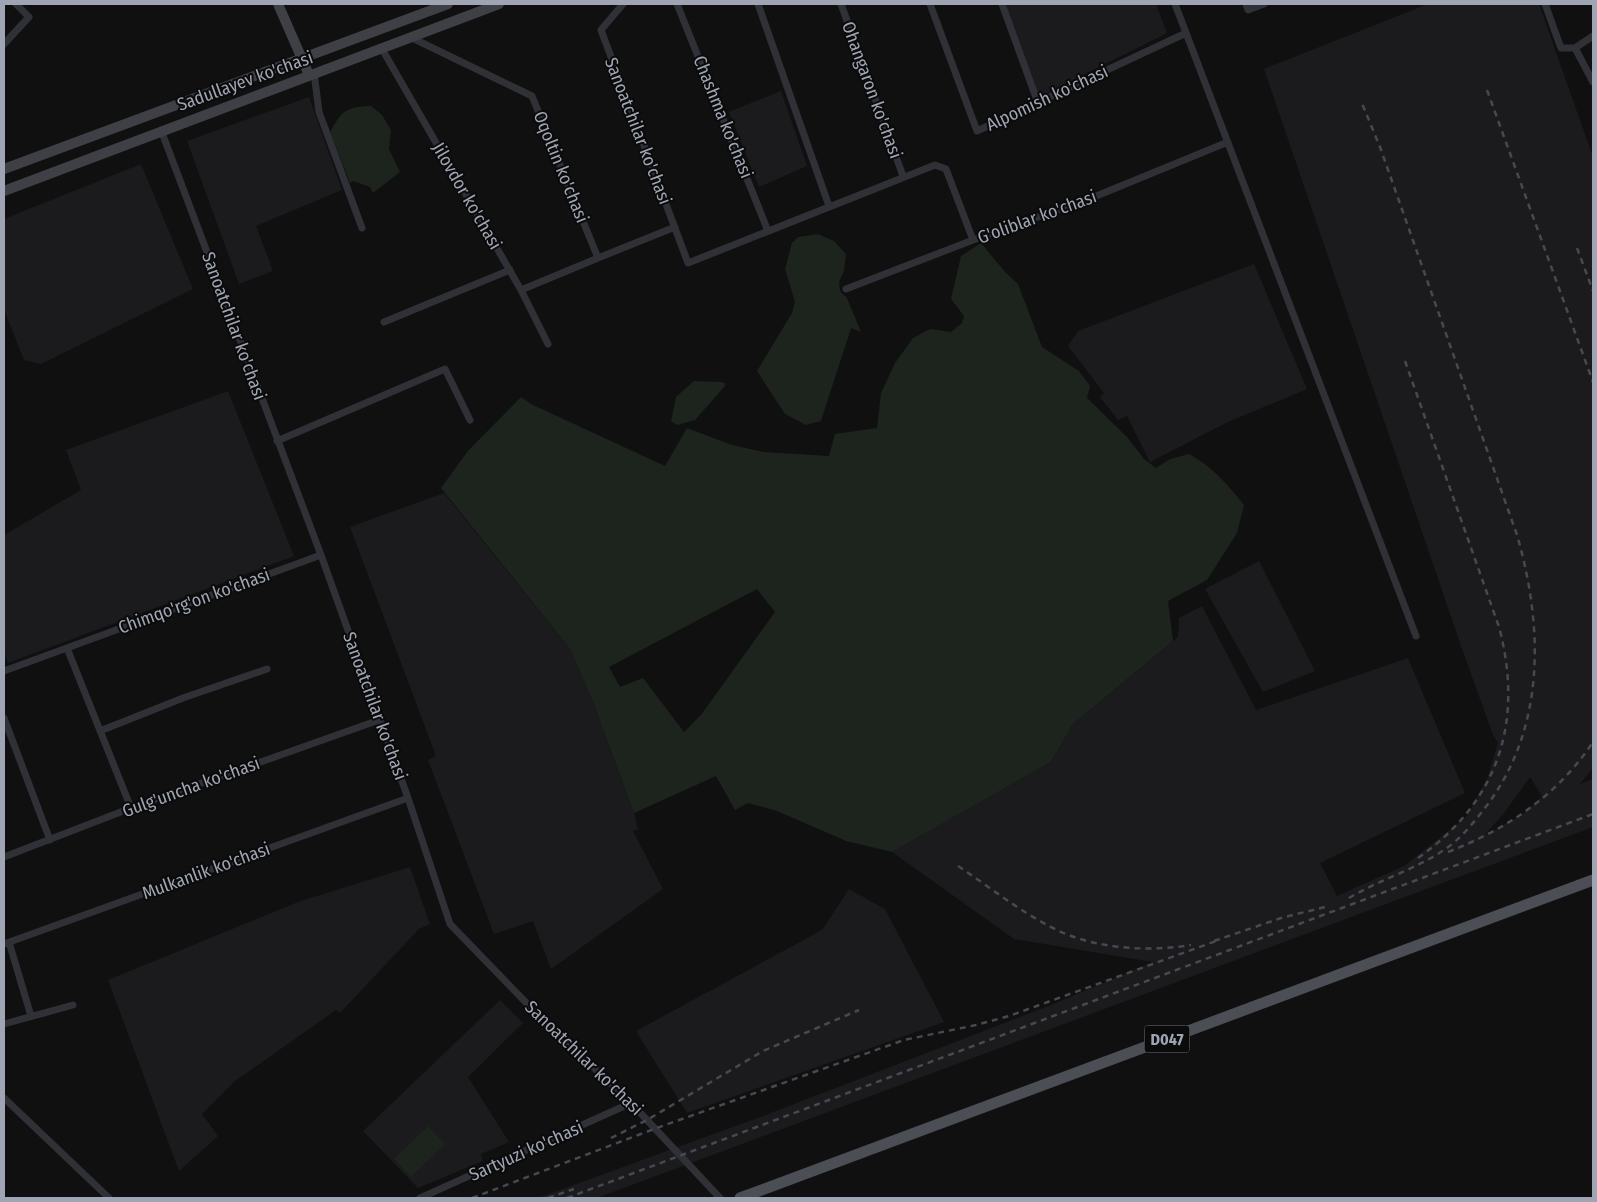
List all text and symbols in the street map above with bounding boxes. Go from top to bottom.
street label: Ohangaron ko'chasi [837,19,907,161]
street label: Sadullayev ko'chasi [174,46,316,116]
street label: Chashma ko'chasi [688,52,758,182]
street label: Sanoatchilar ko'chasi [600,54,676,208]
street label: Alpomish ko'chasi [982,60,1112,136]
street label: Oqoltin ko'chasi [529,108,593,226]
street label: Jilovdor ko'chasi [427,138,507,254]
street label: G'oliblar ko'chasi [975,185,1099,249]
street label: Sanoatchilar ko'chasi [197,249,271,403]
street label: Chimqo'rg'on ko'chasi [115,563,273,639]
street label: Sanoatchilar ko'chasi [338,629,412,783]
street label: Gulg'uncha ko'chasi [119,752,263,822]
street label: Mulkanlik ko'chasi [139,838,273,904]
street label: Sanoatchilar ko'chasi [520,996,648,1120]
road number: D047 [1144,1026,1190,1052]
street label: Sartyuzi ko'chasi [466,1116,586,1186]

